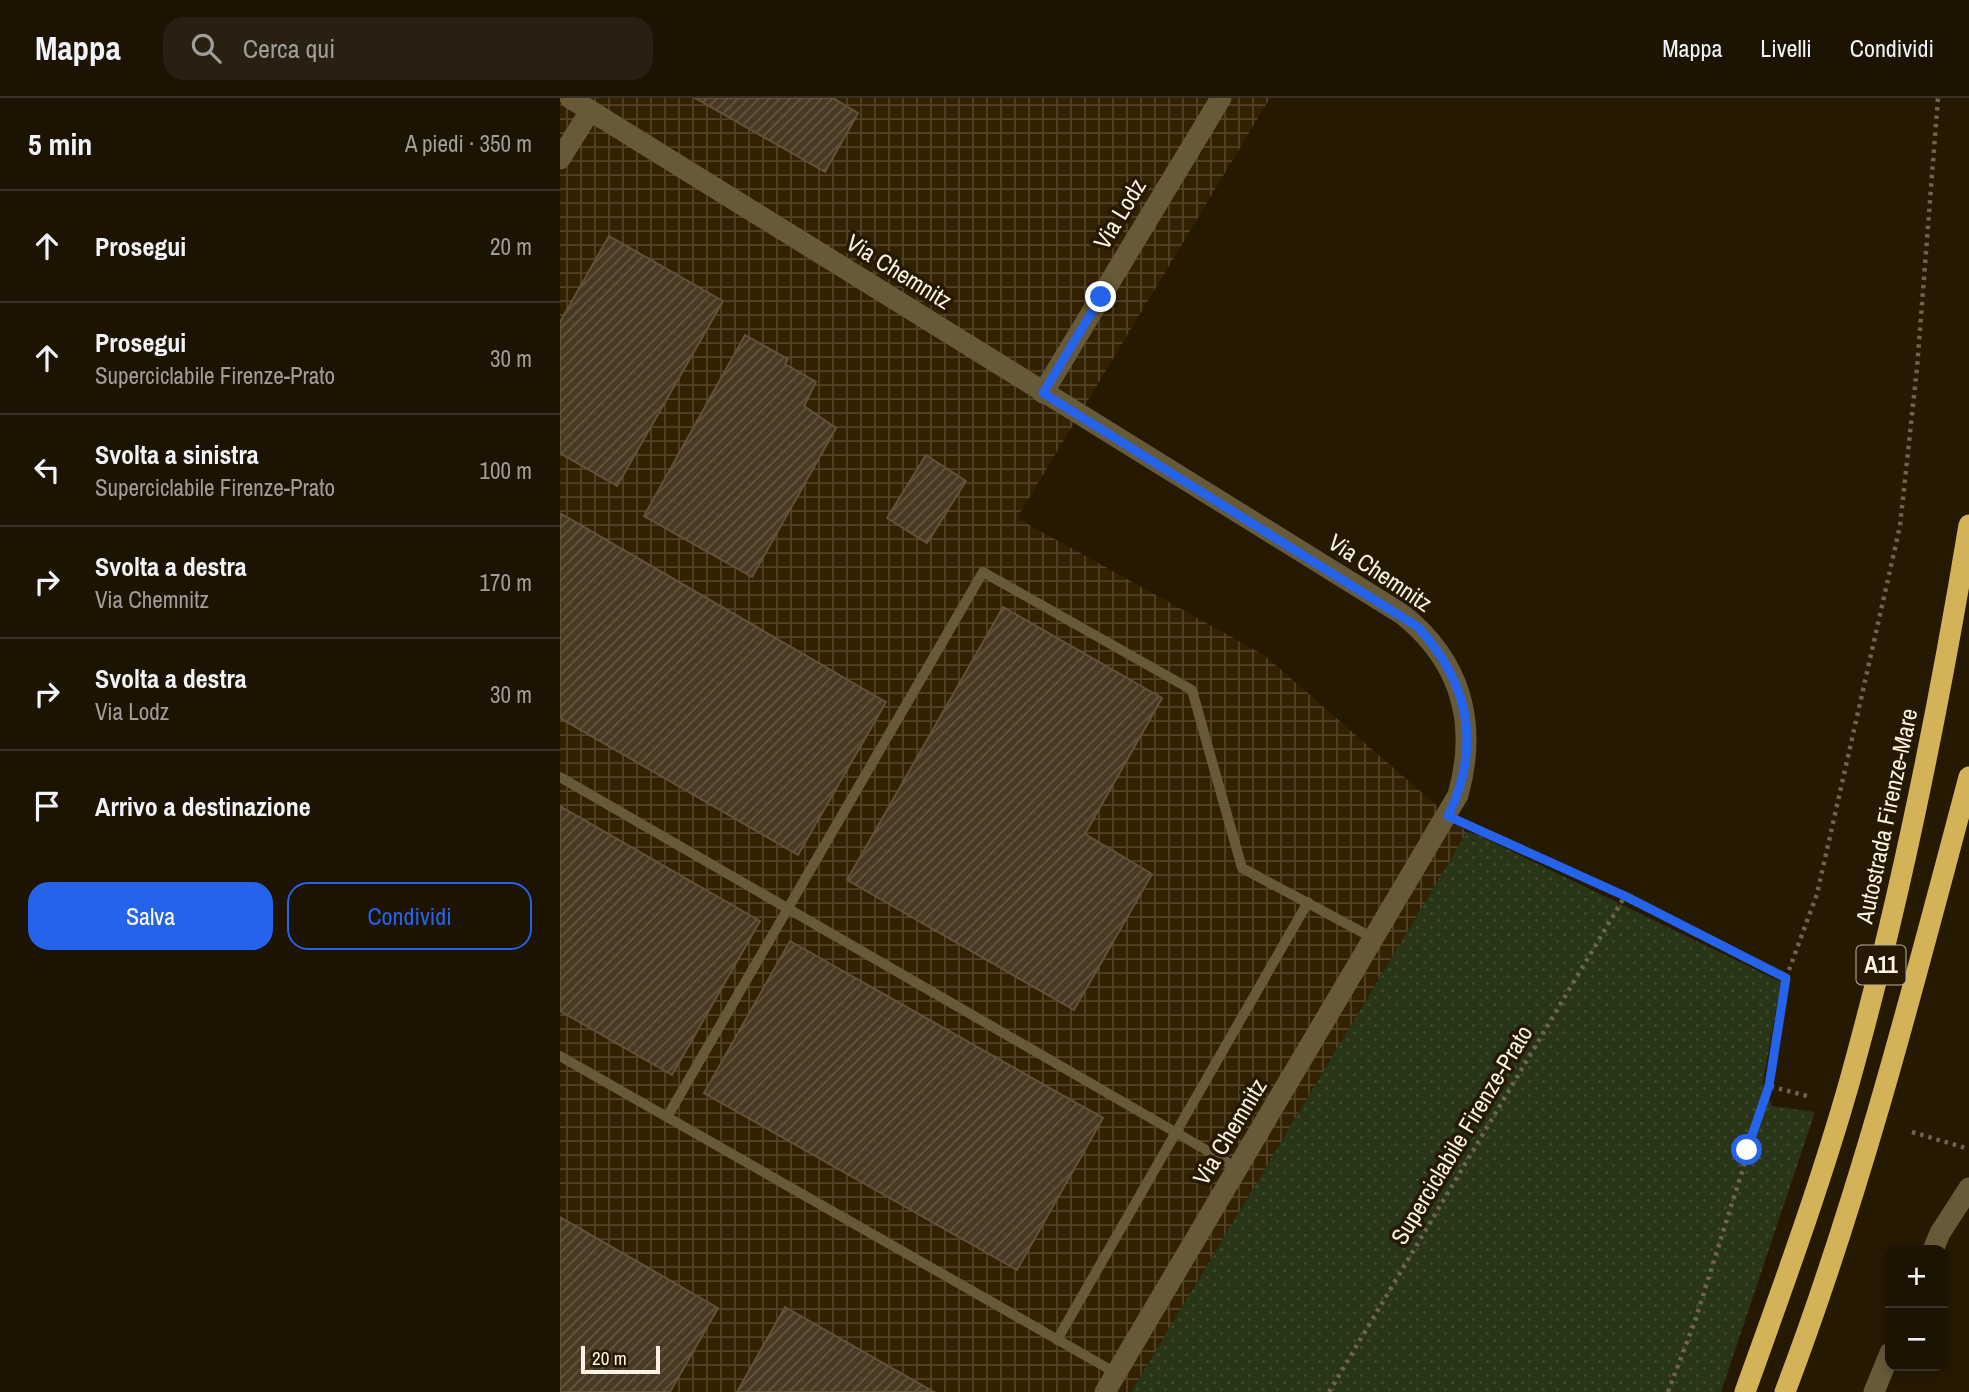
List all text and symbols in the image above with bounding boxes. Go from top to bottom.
search box [163,17,653,80]
text: Mappa [35,26,121,70]
icon: search [187,29,225,67]
text: Cerca qui [243,31,335,66]
text: Mappa [1662,32,1722,64]
text: Livelli [1760,32,1812,64]
text: Condividi [1850,32,1934,64]
text: 5 min [28,124,92,164]
text: A piedi · 350 m [405,128,532,159]
street label: Via Lodz [1086,172,1153,255]
street label: Via Chemnitz [841,226,959,316]
icon: ahead [28,227,66,265]
text: Prosegui [95,229,186,264]
text: 20 m [490,231,532,262]
route end [1085,281,1116,312]
text: Prosegui [95,325,186,360]
icon: ahead [28,339,66,377]
text: 30 m [490,343,532,374]
text: Superciclabile Firenze-Prato [95,360,335,391]
text: Svolta a sinistra [95,437,259,472]
icon: left [28,451,66,489]
text: 100 m [480,455,532,486]
text: Superciclabile Firenze-Prato [95,472,335,503]
street label: Via Chemnitz [1322,526,1439,619]
text: Svolta a destra [95,549,247,584]
icon: right [28,563,66,601]
text: 170 m [480,567,532,598]
text: Via Chemnitz [95,584,209,615]
text: Svolta a destra [95,661,247,696]
icon: right [28,675,66,713]
text: 30 m [490,679,532,710]
text: Via Lodz [95,696,169,727]
street label: Autostrada Firenze-Mare [1847,705,1924,927]
icon: arrive [28,787,66,825]
text: Arrivo a destinazione [95,789,311,824]
button: Salva [28,882,273,950]
button: Condividi [287,882,532,950]
road number: A11 [1856,946,1906,985]
street label: Superciclabile Firenze-Prato [1383,1019,1539,1250]
street label: Via Chemnitz [1185,1072,1274,1191]
route start [1731,1134,1762,1165]
map controls [1885,1245,1948,1371]
button: + [1885,1245,1948,1308]
button: − [1885,1308,1948,1371]
scale bar [581,1343,660,1375]
text: 20 m [592,1345,627,1371]

